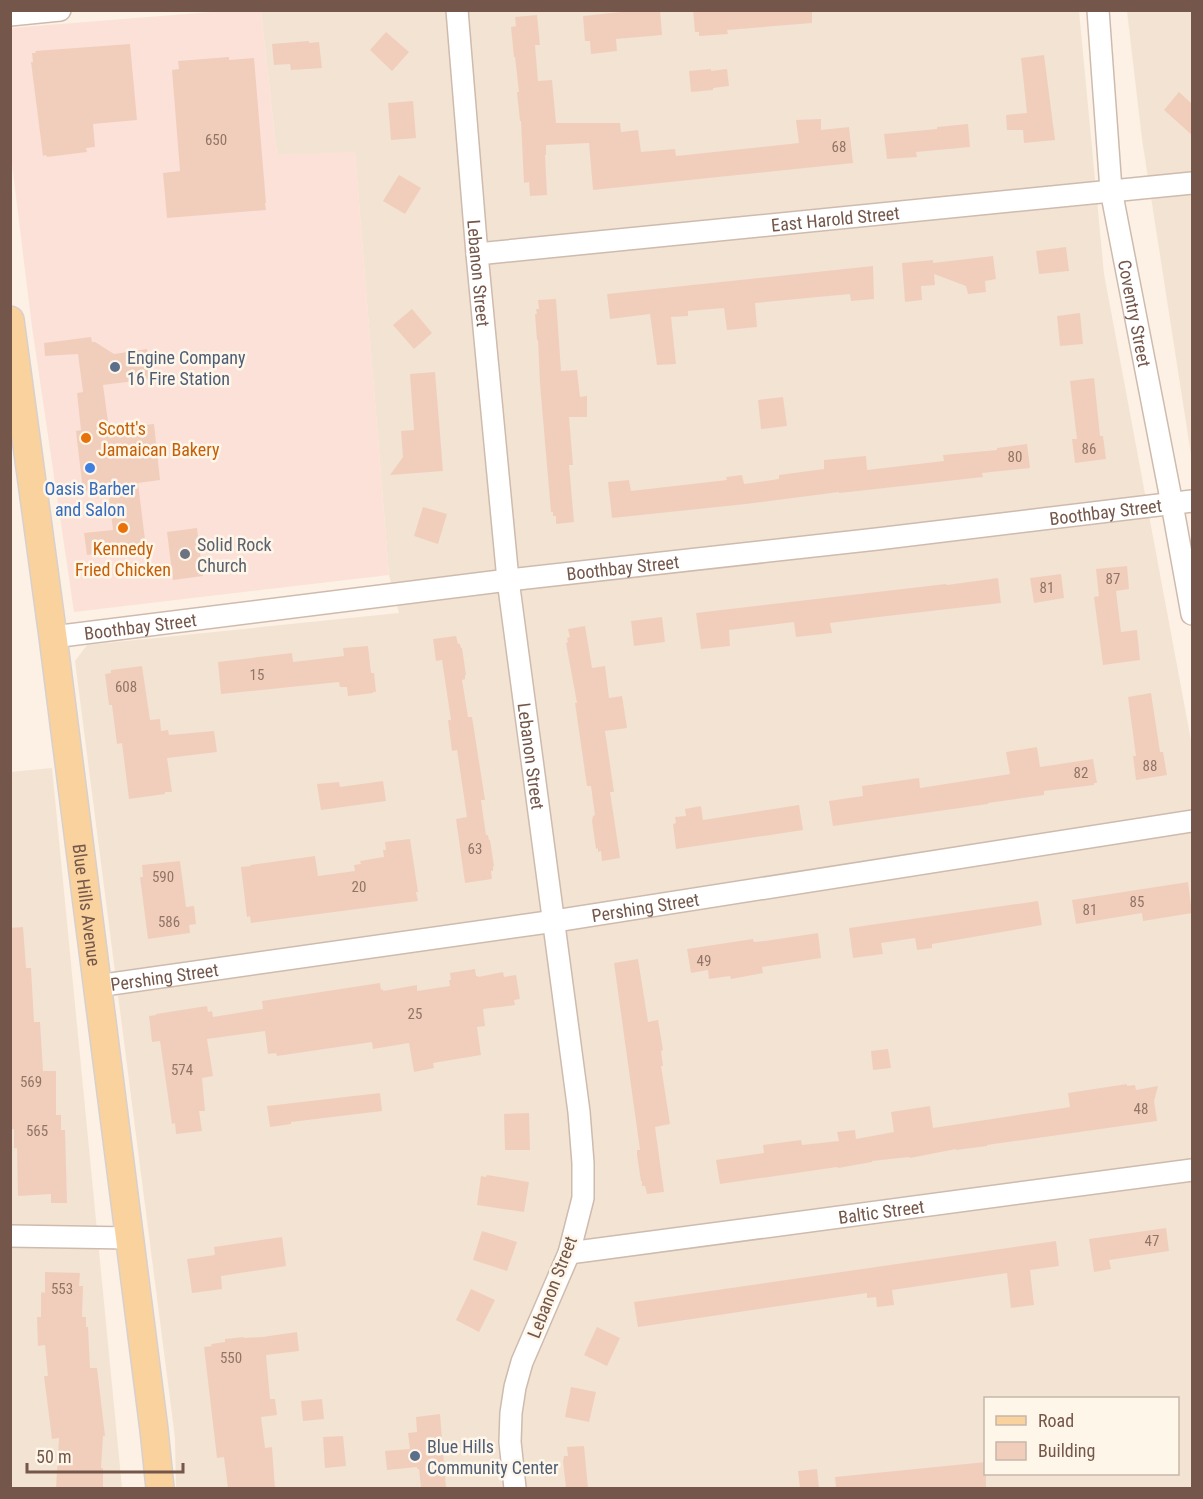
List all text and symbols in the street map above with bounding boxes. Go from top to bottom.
house number: 650 [205,131,227,149]
house number: 68 [832,138,846,156]
street label: East Harold Street [770,202,900,235]
street label: Lebanon Street [464,219,494,328]
street label: Coventry Street [1114,258,1156,369]
place label: Engine Company 16 Fire Station [127,347,246,389]
marker: Engine Company 16 Fire Station [108,360,122,374]
place label: Scott's Jamaican Bakery [98,418,220,460]
marker: Scott's Jamaican Bakery [79,431,93,445]
house number: 86 [1082,440,1096,458]
house number: 80 [1008,448,1022,466]
marker: Oasis Barber and Salon [83,461,97,475]
place label: Oasis Barber and Salon [45,478,136,520]
street label: Boothbay Street [1048,494,1163,529]
marker: Kennedy Fried Chicken [116,521,130,535]
place label: Solid Rock Church [197,534,272,576]
place label: Kennedy Fried Chicken [75,538,171,580]
marker: Solid Rock Church [178,547,192,561]
street label: Boothbay Street [565,551,680,584]
house number: 87 [1106,570,1120,588]
house number: 81 [1040,579,1054,597]
street label: Boothbay Street [83,609,198,644]
house number: 15 [250,666,264,684]
house number: 608 [115,678,137,696]
street label: Lebanon Street [514,702,549,811]
house number: 88 [1143,757,1157,775]
house number: 82 [1074,764,1088,782]
house number: 63 [468,840,482,858]
street label: Blue Hills Avenue [69,843,105,967]
house number: 590 [152,868,174,886]
house number: 20 [352,878,366,896]
street label: Pershing Street [590,888,701,926]
house number: 85 [1130,893,1144,911]
house number: 81 [1083,901,1097,919]
house number: 586 [158,913,180,931]
house number: 49 [697,952,711,970]
street label: Pershing Street [109,958,220,994]
house number: 25 [408,1005,422,1023]
house number: 574 [171,1061,193,1079]
house number: 569 [20,1073,42,1091]
house number: 48 [1134,1100,1148,1118]
house number: 565 [26,1122,48,1140]
street label: Baltic Street [837,1195,926,1228]
house number: 47 [1145,1232,1159,1250]
street label: Lebanon Street [523,1233,581,1341]
house number: 553 [51,1280,73,1298]
house number: 550 [220,1349,242,1367]
legend [984,1397,1179,1475]
text: Road [1038,1410,1074,1431]
scale bar [27,1436,183,1474]
place label: Blue Hills Community Center [427,1436,559,1478]
text: Building [1038,1440,1095,1461]
text: 50 m [36,1446,71,1467]
marker: Blue Hills Community Center [408,1449,422,1463]

